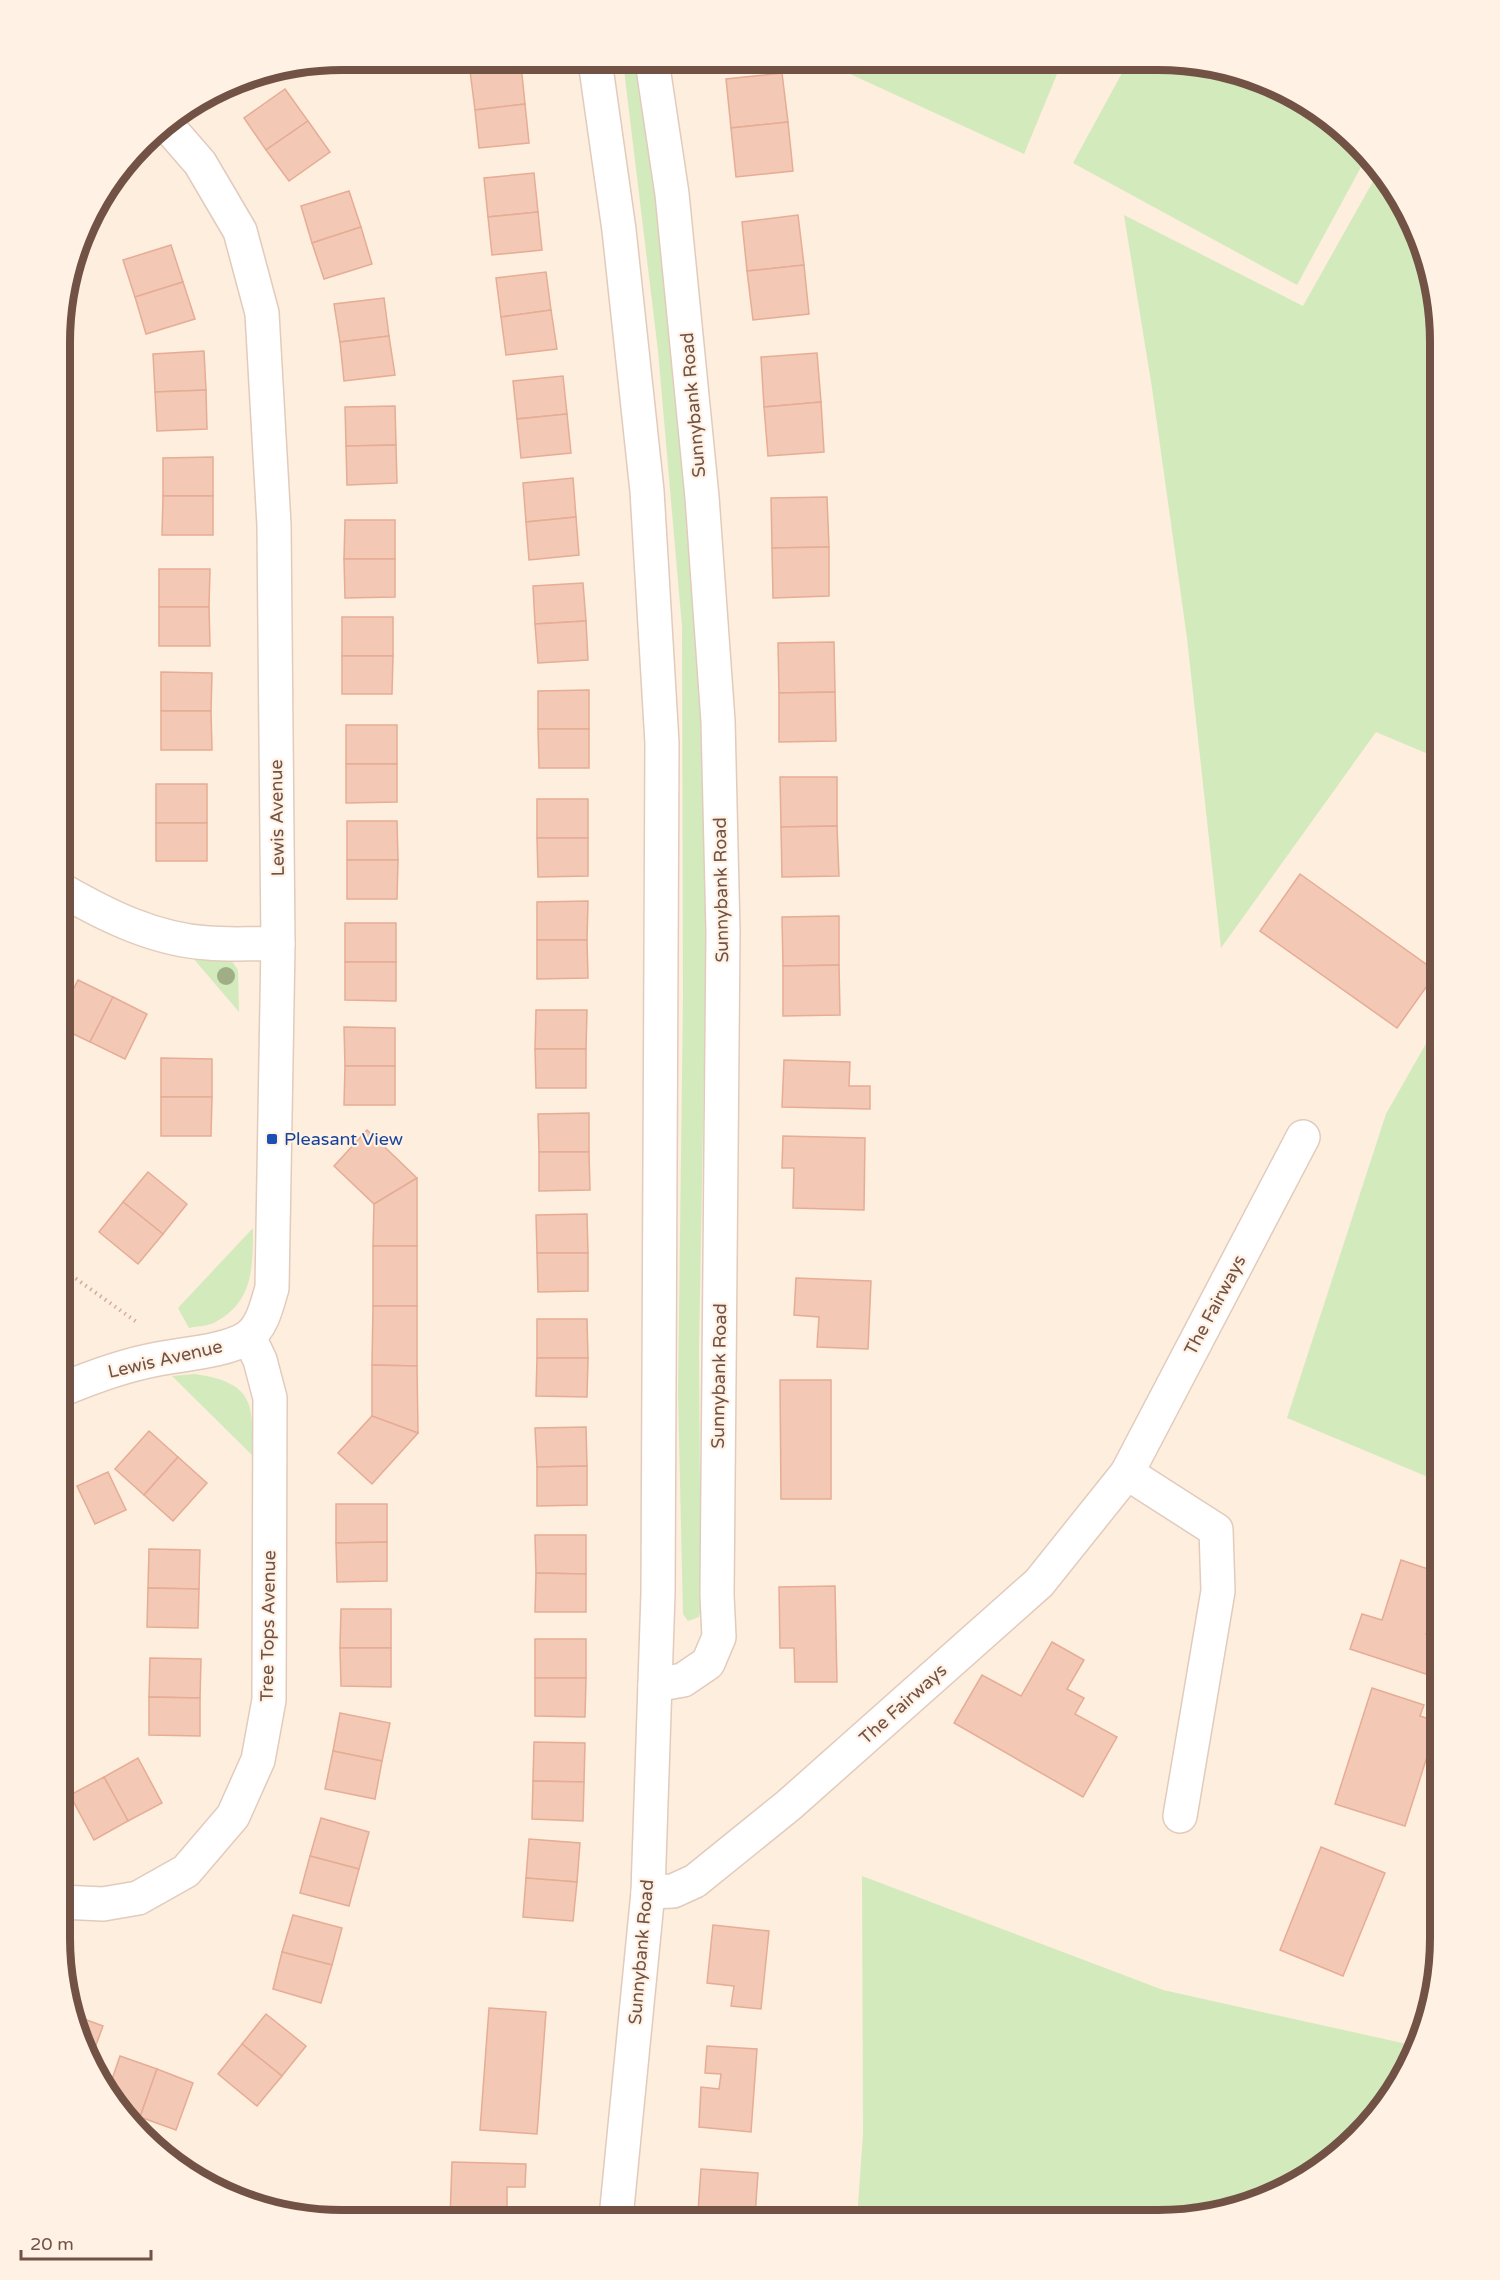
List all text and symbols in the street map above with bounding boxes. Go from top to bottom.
street label: Sunnybank Road [676,332,710,478]
street label: Lewis Avenue [265,759,289,877]
street label: Sunnybank Road [709,817,733,963]
place label: Pleasant View [284,1128,403,1150]
marker: Pleasant View [265,1132,279,1146]
street label: The Fairways [1179,1251,1251,1359]
street label: Sunnybank Road [707,1303,731,1449]
street label: Lewis Avenue [106,1335,224,1383]
street label: Tree Tops Avenue [256,1550,280,1702]
street label: The Fairways [855,1659,951,1749]
street label: Sunnybank Road [624,1879,658,2025]
scale bar [21,2223,152,2261]
text: 20 m [30,2233,74,2255]

